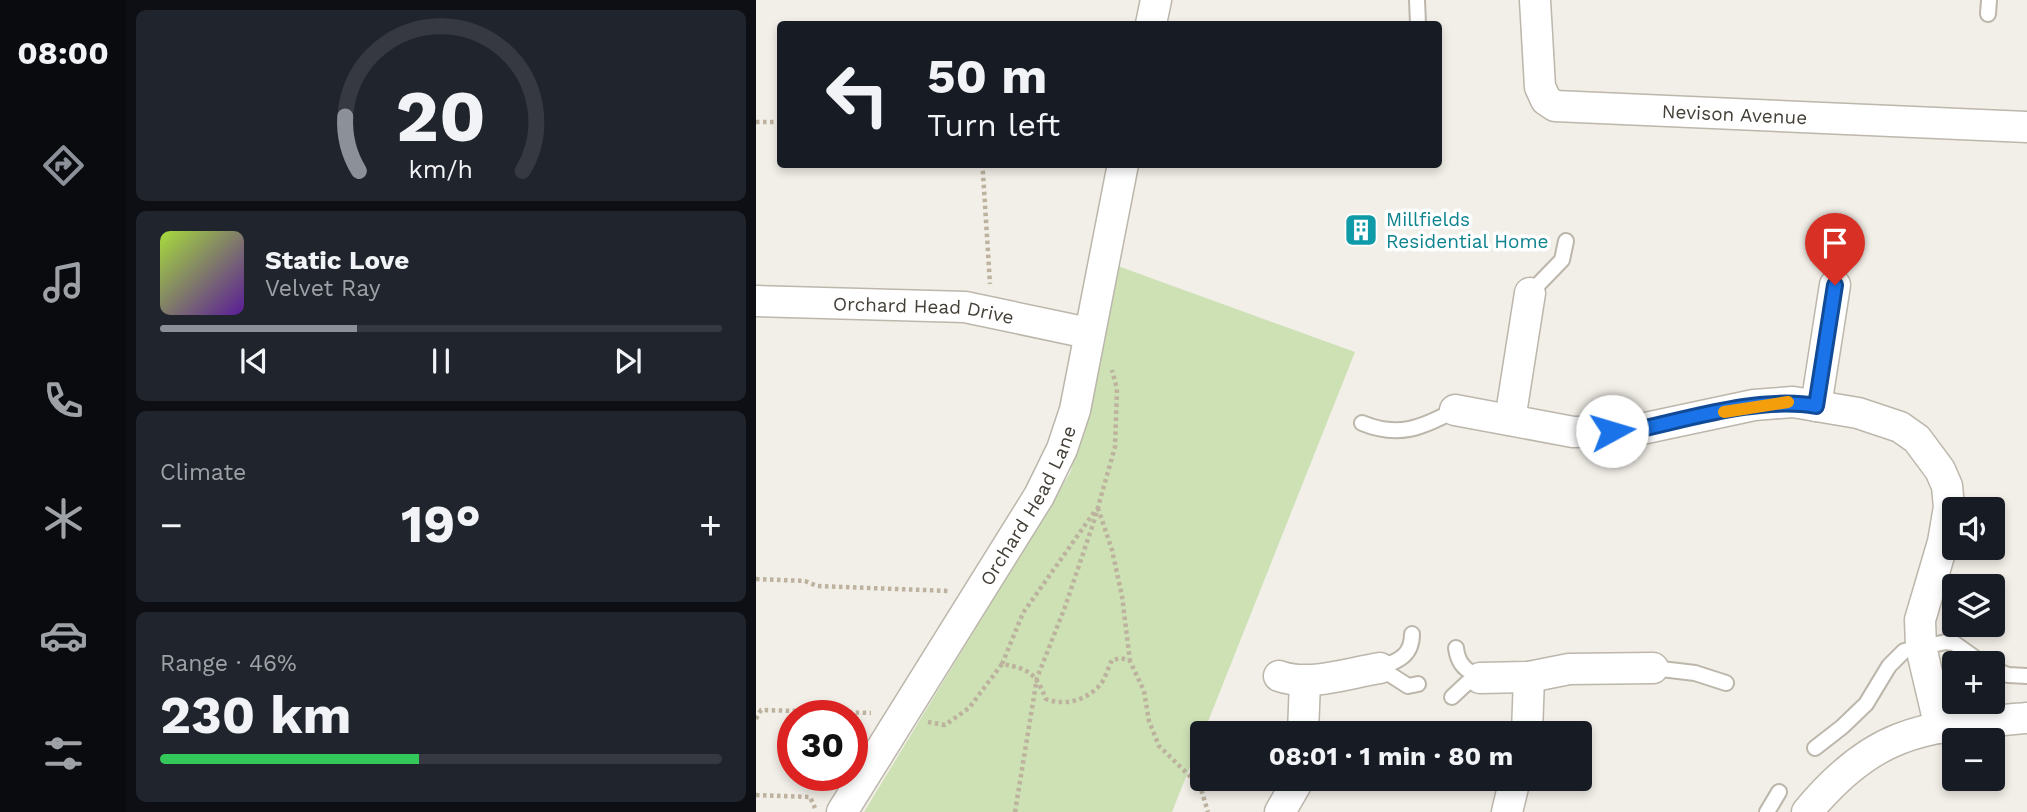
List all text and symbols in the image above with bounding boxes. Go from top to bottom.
text: 08:00 [17,34,109,72]
text: 50 m [927,47,1047,105]
icon: left [812,49,903,140]
text: 20 [396,74,486,160]
street label: Nevison Avenue [1661,100,1808,129]
text: Turn left [927,106,1060,144]
icon: directions [39,141,88,190]
text: km/h [409,155,473,184]
place label: Millfields Residential Home [1386,208,1549,253]
building icon: Millfields Residential Home [1342,211,1380,249]
pin [1805,213,1865,285]
icon: arrive [1816,224,1854,262]
text: Static Love [265,245,409,275]
icon: music [39,258,88,307]
text: Velvet Ray [265,275,381,302]
street label: Orchard Head Drive [833,292,1016,329]
icon: previous [235,342,273,380]
icon: pause [422,342,460,380]
icon: next [609,342,647,380]
icon: phone [39,376,88,425]
position arrow [1575,394,1649,468]
street label: Orchard Head Lane [975,423,1081,590]
text: Climate [160,459,246,486]
icon: climate [39,494,88,543]
text: 19° [401,494,481,555]
map controls [1942,497,2005,791]
button: sound [1942,497,2005,560]
text: − [160,503,183,547]
text: + [699,503,722,547]
button: layers [1942,574,2005,637]
icon: car [39,611,88,660]
text: Range · 46% [160,650,297,677]
button: + [1942,651,2005,714]
text: 230 km [160,685,351,746]
speed limit sign: 30 [777,700,868,791]
button: − [1942,728,2005,791]
icon: filters [39,729,88,778]
text: 08:01 · 1 min · 80 m [1269,741,1513,771]

